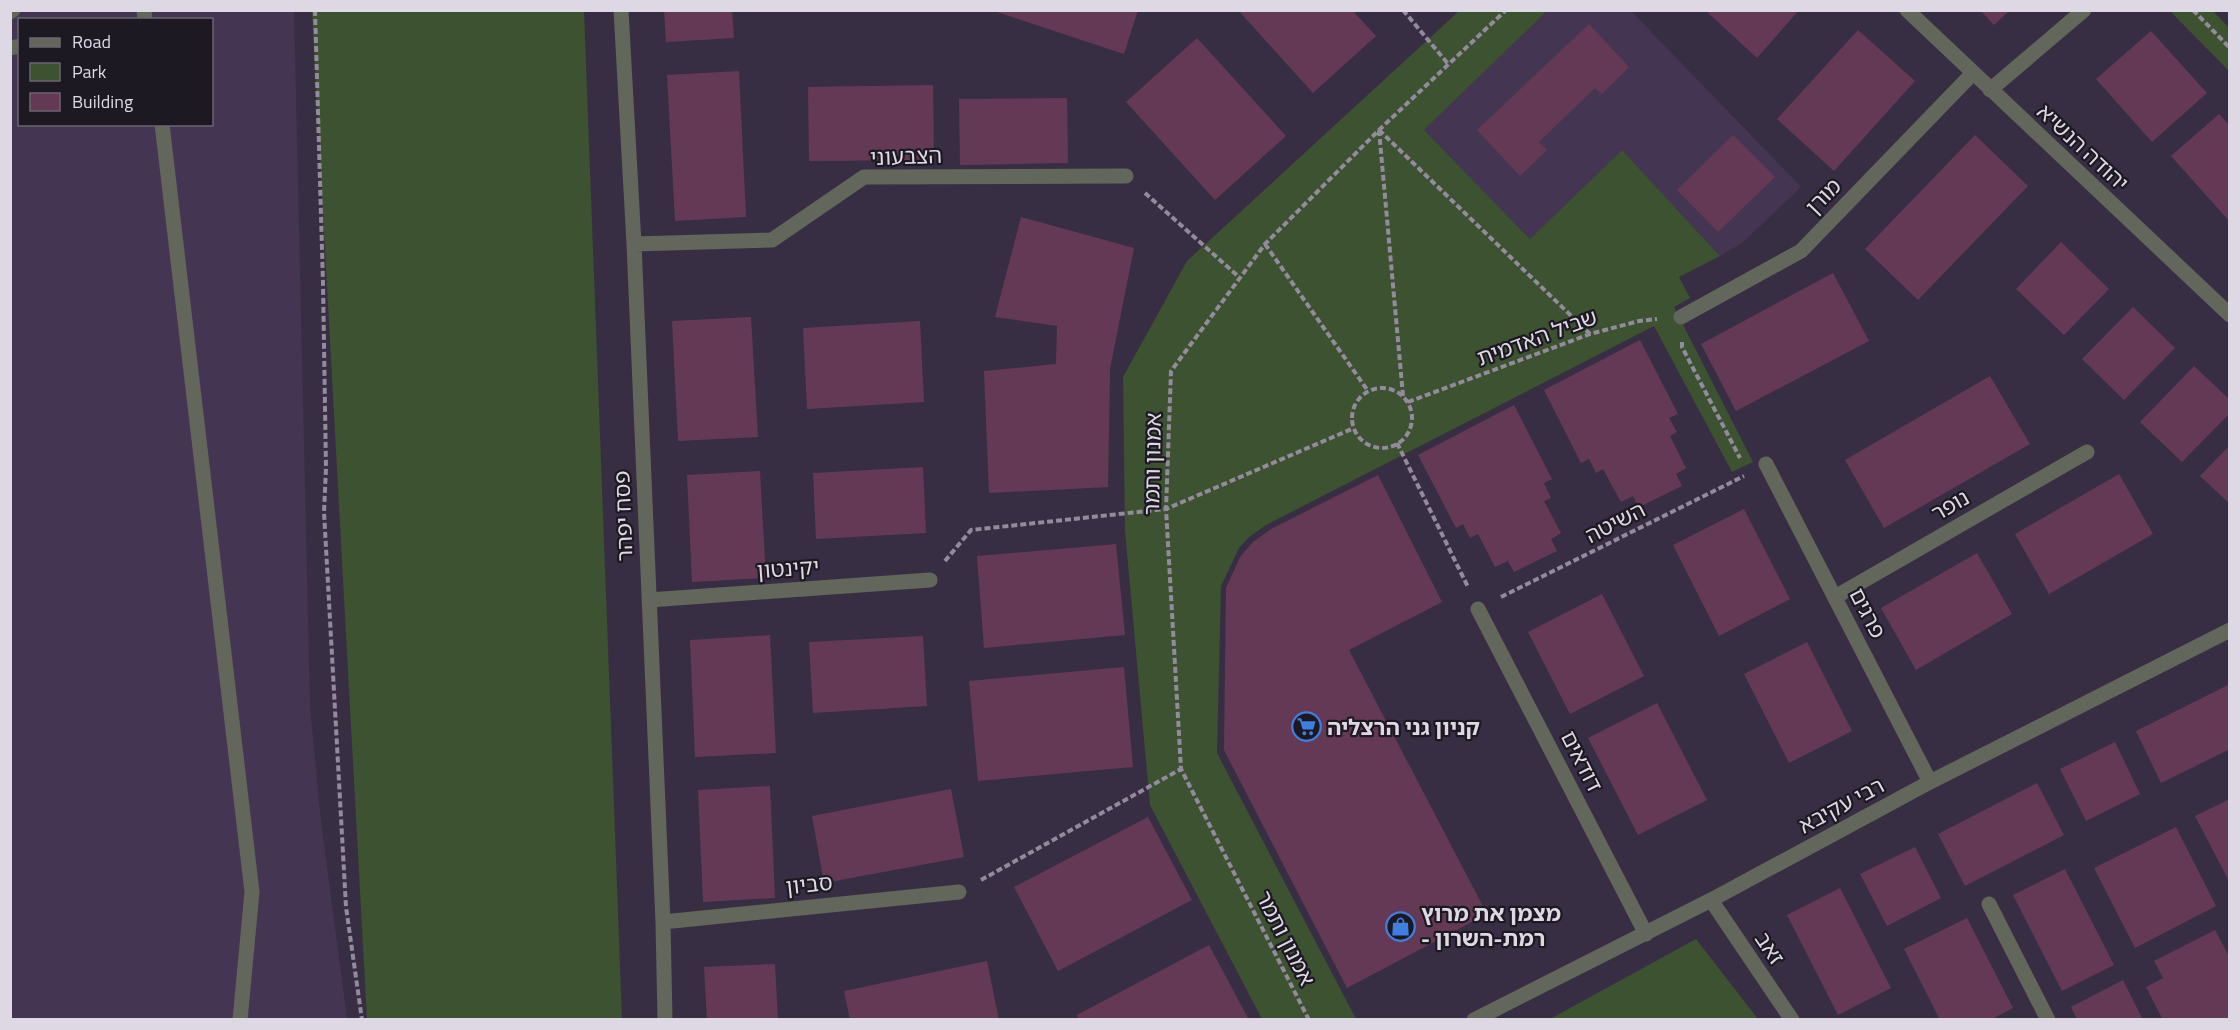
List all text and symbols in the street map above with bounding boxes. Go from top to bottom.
legend [18,18,213,126]
text: Road [72,28,111,55]
text: Park [72,58,107,85]
text: Building [72,88,133,115]
street label: יהודה הנשיא [2029,95,2137,199]
street label: הצבעוני [869,138,943,174]
street label: מורן [1797,170,1849,222]
street label: שביל האדמית [1472,299,1602,375]
street label: אמנון ותמר [1134,412,1170,516]
street label: פסח יפהר [604,470,642,562]
street label: נופר [1925,480,1975,530]
street label: השיטה [1579,492,1651,552]
street label: יקינטון [756,549,820,587]
street label: פרגים [1841,582,1895,644]
place label: קניון גני הרצליה [1327,710,1480,744]
supermarket icon: קניון גני הרצליה [1290,711,1322,743]
street label: דודאים [1552,724,1612,798]
street label: רבי עקיבא [1792,768,1890,842]
street label: סביון [784,865,834,903]
street label: אמנון ותמר [1248,885,1324,991]
place label: מצמן את מרוץ - רמת-השרון [1421,896,1561,955]
shop icon: מצמן את מרוץ - רמת-השרון [1384,910,1416,942]
street label: זאב [1746,925,1794,971]

